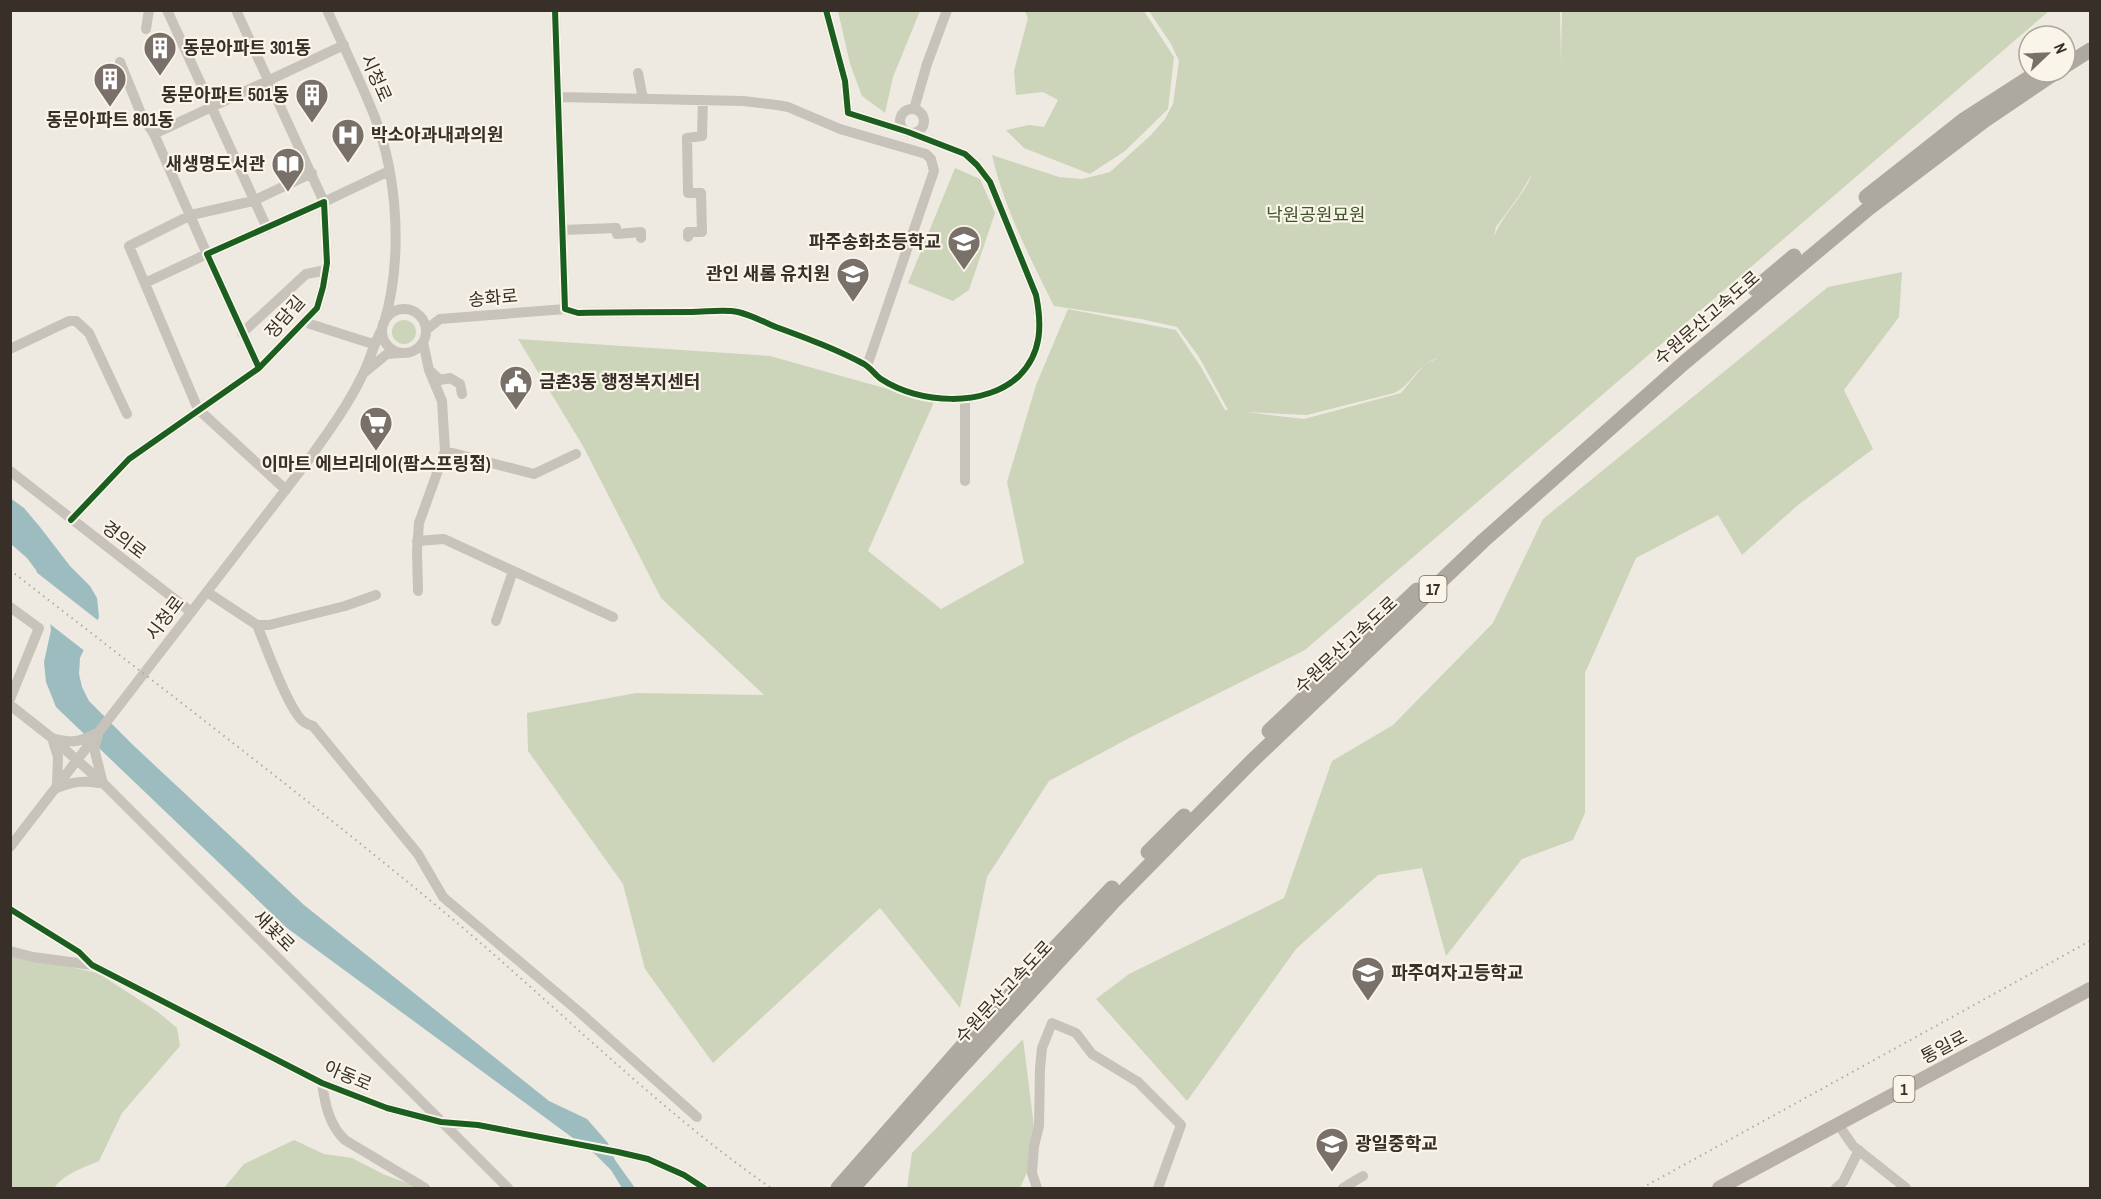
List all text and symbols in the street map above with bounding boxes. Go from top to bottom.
north arrow [2017,24,2077,84]
building icon: 동문아파트 301동 [142,30,178,77]
place label: 동문아파트 301동 [183,35,311,60]
text: N [2049,39,2073,57]
street label: 시청로 [355,50,398,106]
building icon: 동문아파트 801동 [92,61,128,108]
building icon: 동문아파트 501동 [294,77,330,124]
place label: 동문아파트 501동 [161,82,289,107]
place label: 동문아파트 801동 [46,107,174,132]
hospital icon: 박소아과내과의원 [330,117,366,164]
place label: 박소아과내과의원 [371,122,503,147]
library icon: 새생명도서관 [270,146,306,193]
place label: 새생명도서관 [166,151,265,176]
park label: 낙원공원묘원 [1266,202,1366,227]
school or university icon: 파주송화초등학교 [946,224,982,271]
place label: 파주송화초등학교 [809,229,941,254]
school or university icon: 관인 새롬 유치원 [835,256,871,303]
place label: 관인 새롬 유치원 [706,261,830,286]
street label: 수원문산고속도로 [1648,265,1765,371]
street label: 송화로 [467,283,519,312]
street label: 정담길 [259,290,310,344]
public building icon: 금촌3동 행정복지센터 [498,364,534,411]
place label: 금촌3동 행정복지센터 [539,369,700,394]
supermarket icon: 이마트 에브리데이(팜스프링점) [358,405,394,452]
place label: 이마트 에브리데이(팜스프링점) [261,451,491,476]
street label: 경의로 [97,515,152,565]
road number: 17 [1420,576,1446,602]
street label: 시청로 [140,590,190,645]
street label: 수원문산고속도로 [1289,590,1403,699]
street label: 새꽃로 [248,904,301,957]
street label: 수원문산고속도로 [949,935,1058,1049]
school or university icon: 파주여자고등학교 [1350,955,1386,1002]
place label: 파주여자고등학교 [1391,960,1523,985]
street label: 통일로 [1916,1024,1972,1069]
street label: 아동로 [320,1054,376,1097]
road number: 1 [1894,1076,1914,1102]
school or university icon: 광일중학교 [1314,1126,1350,1173]
place label: 광일중학교 [1355,1131,1438,1156]

